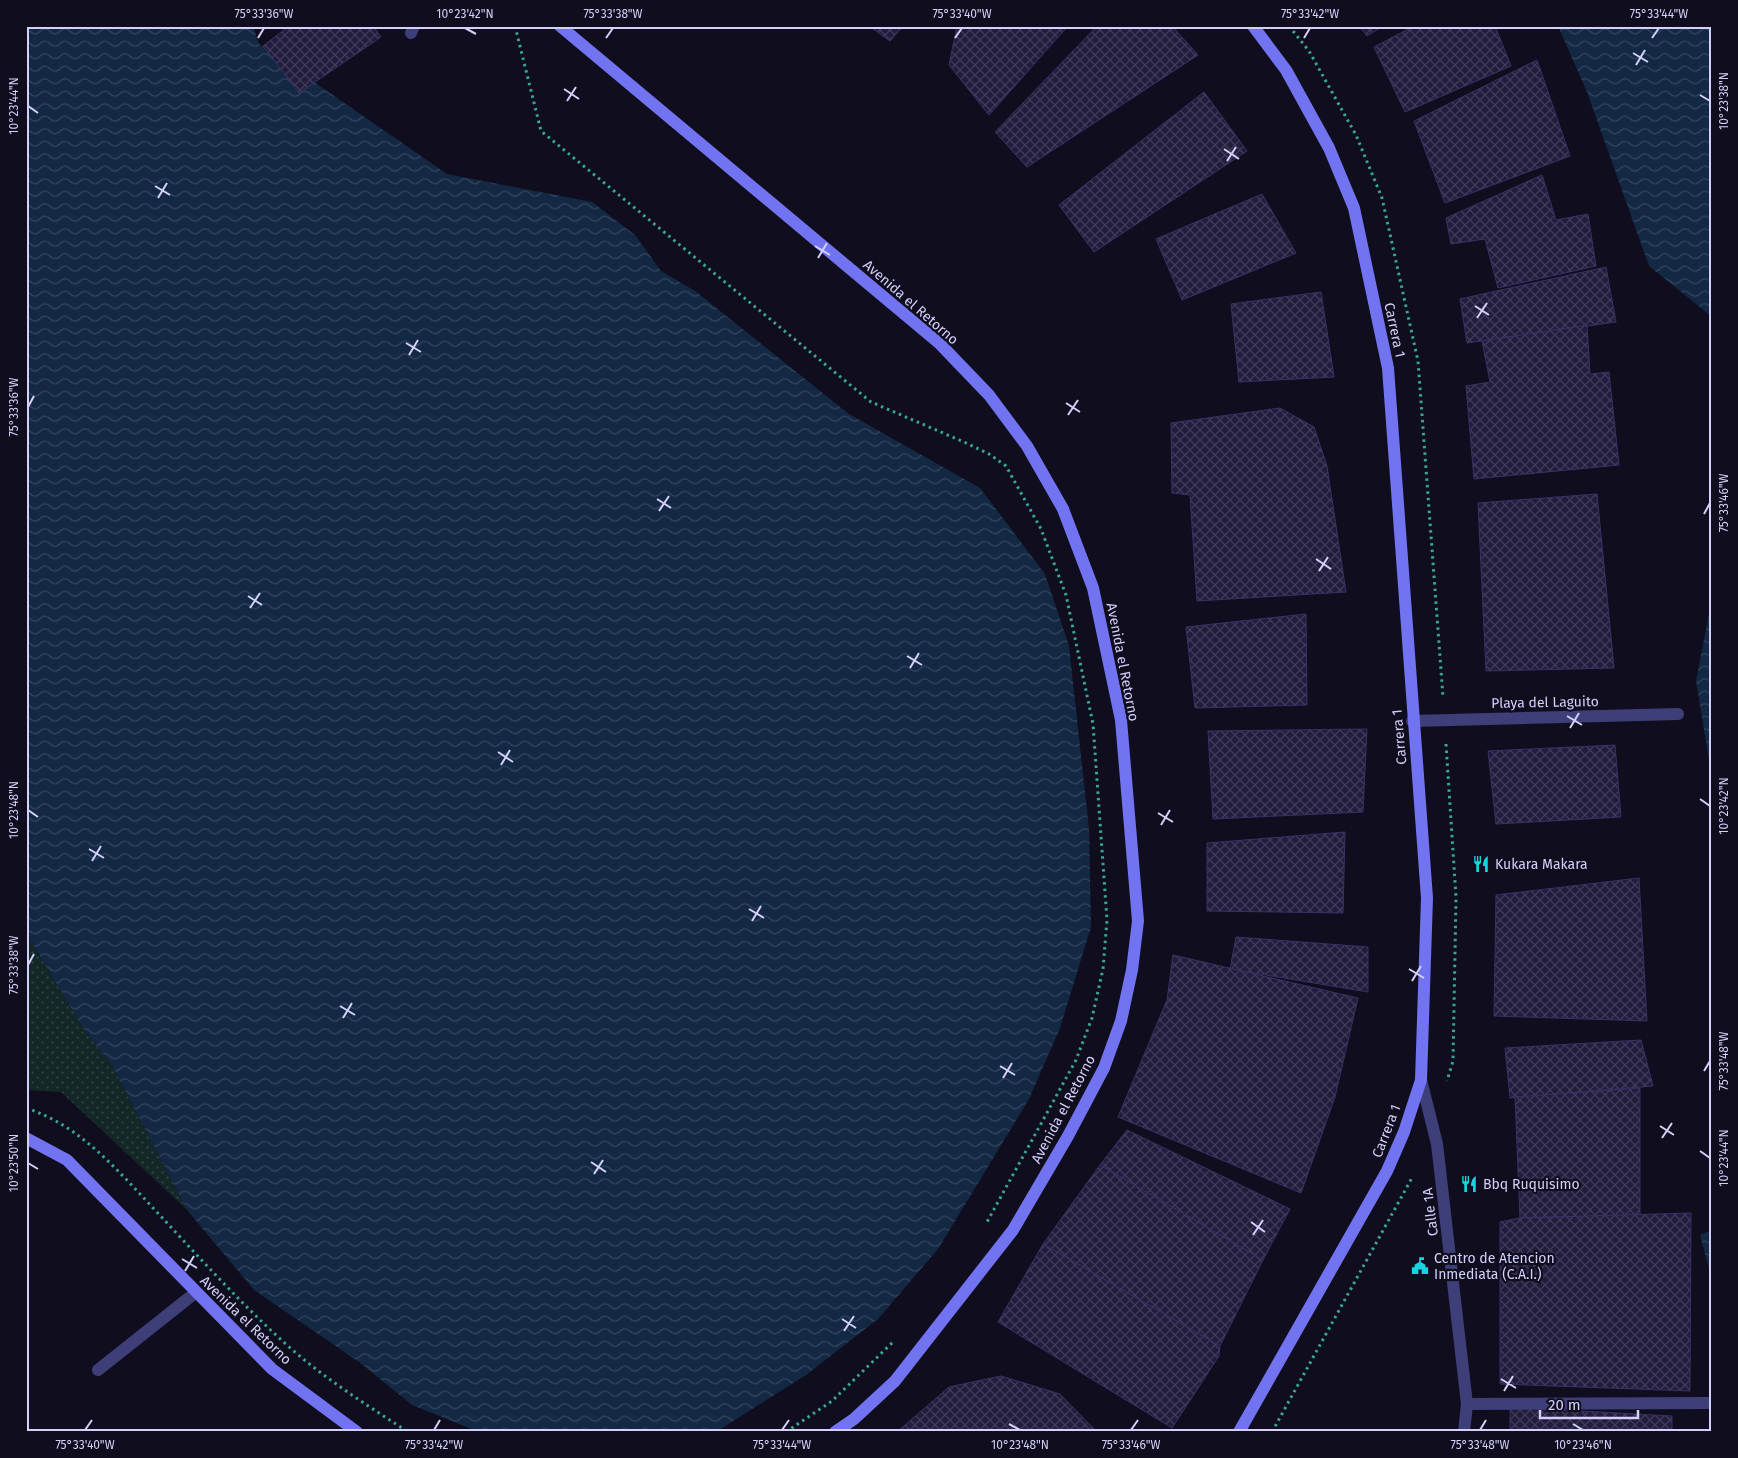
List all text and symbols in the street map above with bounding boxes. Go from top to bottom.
text: 75°33'36"W [235,7,293,21]
text: 10°23'42"N [436,7,494,21]
text: 75°33'38"W [583,7,643,21]
text: 75°33'40"W [932,7,992,21]
text: 75°33'42"W [1281,7,1339,21]
text: 75°33'44"W [1630,7,1688,21]
text: 10°23'38"N [1717,72,1731,130]
text: 10°23'44"N [7,77,21,135]
street label: Avenida el Retorno [860,256,962,348]
street label: Carrera 1 [1380,301,1409,359]
text: 75°33'36"W [7,378,21,436]
text: 75°33'46"W [1717,474,1731,532]
street label: Avenida el Retorno [1103,601,1142,723]
street label: Playa del Laguito [1491,693,1599,712]
street label: Carrera 1 [1389,709,1410,765]
text: 10°23'42"N [1717,777,1731,835]
text: 10°23'48"N [7,781,21,839]
restaurant icon: Kukara Makara [1471,854,1491,874]
place label: Kukara Makara [1495,856,1588,873]
text: 75°33'38"W [7,935,21,995]
text: 75°33'48"W [1717,1031,1731,1090]
street label: Avenida el Retorno [1028,1052,1099,1166]
street label: Carrera 1 [1369,1102,1404,1160]
text: 10°23'44"N [1717,1129,1731,1187]
text: 10°23'50"N [7,1134,21,1192]
restaurant icon: Bbq Ruquisimo [1459,1174,1479,1194]
place label: Bbq Ruquisimo [1483,1176,1580,1193]
street label: Calle 1A [1419,1187,1442,1237]
place label: Centro de Atencion Inmediata (C.A.I.) [1434,1250,1555,1283]
public building icon: Centro de Atencion Inmediata (C.A.I.) [1410,1256,1430,1276]
street label: Avenida el Retorno [196,1272,295,1368]
scale bar [1540,1388,1638,1420]
text: 20 m [1548,1396,1581,1414]
text: 75°33'40"W [55,1438,115,1452]
text: 75°33'42"W [405,1438,463,1452]
text: 75°33'44"W [753,1438,811,1452]
text: 10°23'48"N [991,1438,1049,1452]
text: 75°33'46"W [1102,1438,1160,1452]
text: 75°33'48"W [1451,1438,1510,1452]
text: 10°23'46"N [1554,1438,1612,1452]

